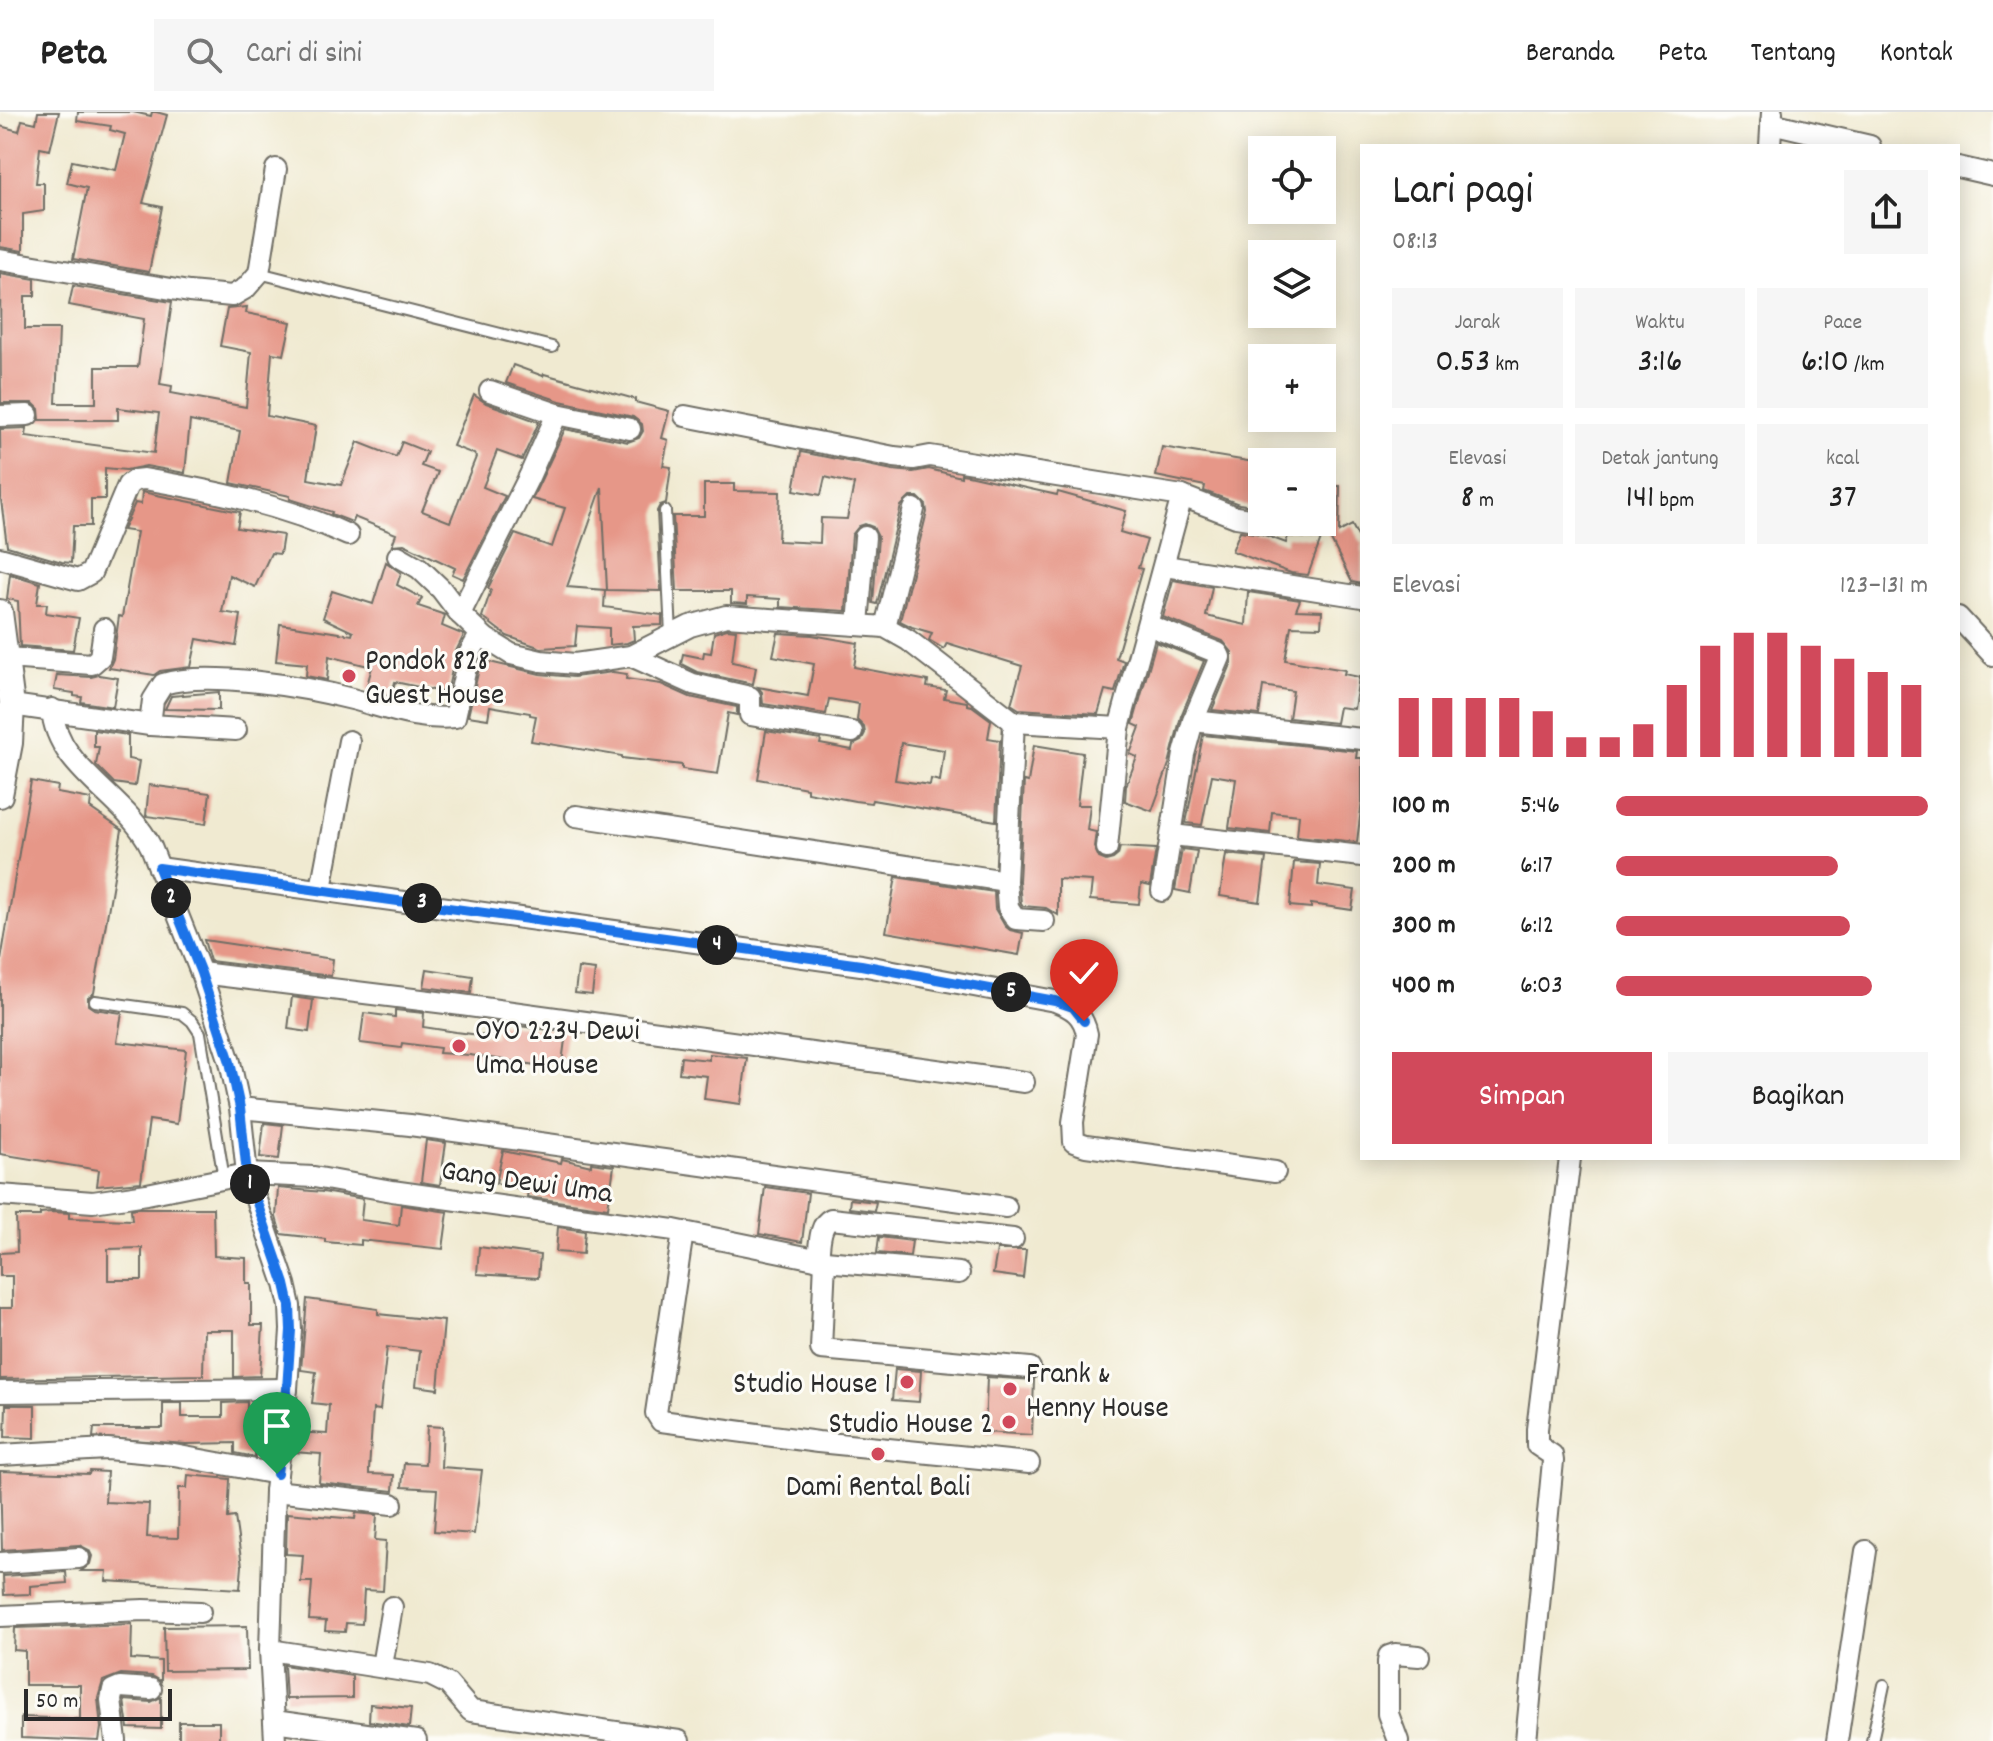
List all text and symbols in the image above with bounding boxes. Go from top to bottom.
search box [154,19,714,91]
text: Peta [40,28,106,83]
icon: search [182,33,226,77]
text: Cari di sini [246,34,362,77]
text: Beranda [1526,35,1614,75]
text: Peta [1658,35,1707,75]
text: Tentang [1751,35,1836,75]
text: Kontak [1880,35,1953,75]
map controls [1248,136,1336,536]
button: locate [1248,136,1336,224]
text: Lari pagi [1392,162,1533,225]
button: share [1844,170,1928,254]
text: 08:13 [1392,224,1438,261]
button: layers [1248,240,1336,328]
text: Jarak [1454,308,1500,339]
text: Waktu [1635,308,1685,339]
text: Pace [1823,308,1862,339]
text: 0.53 [1435,339,1490,388]
text: 3:16 [1638,339,1682,388]
text: 6:10 [1801,339,1849,388]
button: + [1248,344,1336,432]
text: km [1490,350,1519,381]
text: /km [1849,350,1885,381]
text: Elevasi [1448,444,1506,475]
text: Detak jantung [1601,444,1719,475]
text: kcal [1826,444,1859,475]
button: − [1248,448,1336,536]
text: 8 [1460,475,1474,524]
text: 141 [1626,475,1655,524]
text: 37 [1829,475,1857,524]
text: m [1474,486,1494,517]
text: bpm [1655,486,1694,517]
text: Elevasi [1392,568,1460,605]
text: 123–131 m [1840,568,1928,605]
place label: Pondok 828 Guest House [365,642,504,719]
marker: Pondok 828 Guest House [340,667,358,685]
text: 100 m [1392,788,1450,825]
text: 5:46 [1520,788,1560,825]
text: 200 m [1392,848,1456,885]
text: 6:17 [1520,848,1553,885]
pin: 2 [151,878,191,918]
text: 2 [166,882,176,913]
pin: 3 [402,883,442,923]
text: 3 [417,887,427,918]
text: 300 m [1392,908,1456,945]
text: 6:12 [1520,908,1554,945]
pin: 4 [697,925,737,965]
text: 4 [712,929,722,960]
pin [1050,939,1118,1021]
icon: check [1062,951,1106,995]
text: 400 m [1392,968,1455,1005]
text: 6:03 [1520,968,1563,1005]
pin: 5 [991,972,1031,1012]
text: 5 [1006,976,1016,1007]
place label: OYO 2234 Dewi Uma House [475,1012,640,1089]
marker: OYO 2234 Dewi Uma House [450,1037,468,1055]
button: Simpan [1392,1052,1652,1144]
button: Bagikan [1668,1052,1928,1144]
street label: Gang Dewi Uma [438,1151,616,1218]
pin: 1 [230,1164,270,1204]
text: 1 [248,1168,252,1199]
place label: Frank & Henny House [1026,1355,1169,1432]
place label: Studio House 1 [733,1365,891,1408]
marker: Studio House 1 [898,1373,916,1391]
marker: Frank & Henny House [1001,1380,1019,1398]
pin [243,1392,311,1474]
icon: arrive [255,1404,299,1448]
place label: Studio House 2 [829,1405,993,1448]
marker: Studio House 2 [1000,1413,1018,1431]
marker: Dami Rental Bali [869,1445,887,1463]
place label: Dami Rental Bali [786,1468,970,1511]
scale bar [24,1685,172,1721]
text: 50 m [36,1687,78,1718]

